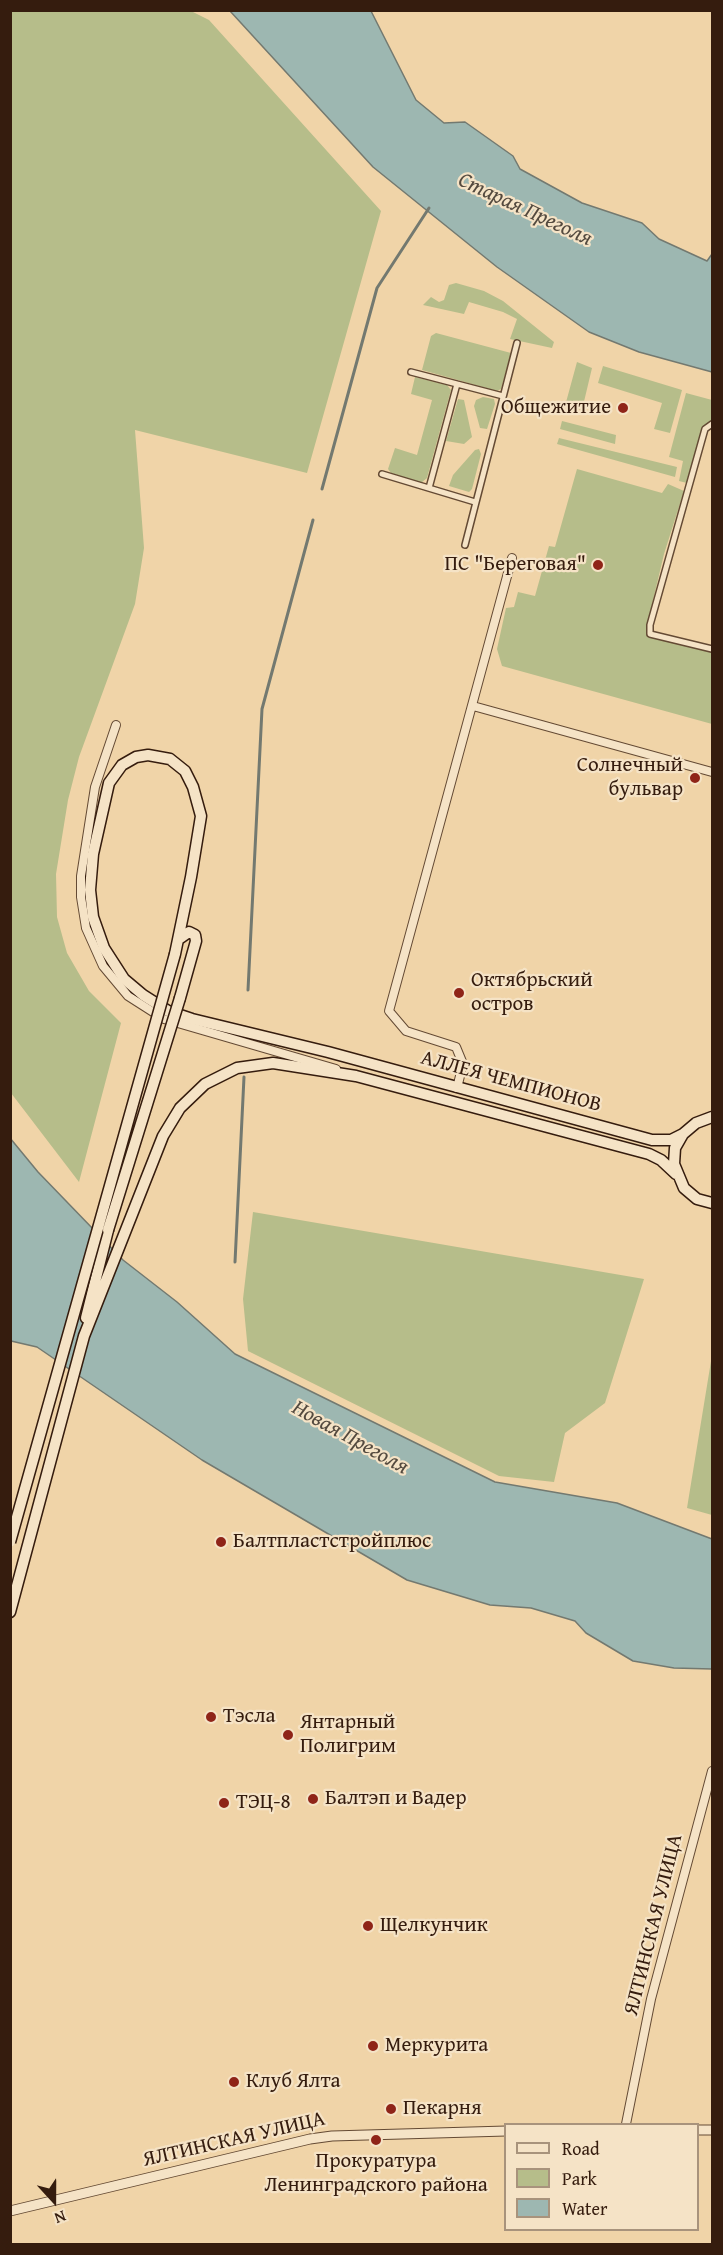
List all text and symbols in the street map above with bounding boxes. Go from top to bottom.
water label: Старая Преголя [454,167,596,253]
place label: Общежитие [501,395,611,421]
marker: Общежитие [616,401,630,415]
place label: ПС "Береговая" [445,552,586,578]
marker: ПС "Береговая" [591,558,605,572]
place label: Солнечный бульвар [577,753,683,803]
marker: Солнечный бульвар [688,771,702,785]
place label: Октябрьский остров [471,968,593,1018]
marker: Октябрьский остров [452,986,466,1000]
street label: АЛЛЕЯ ЧЕМПИОНОВ [418,1046,604,1118]
water label: Новая Преголя [287,1395,413,1481]
place label: Балтпластстройплюс [233,1529,431,1555]
marker: Балтпластстройплюс [214,1535,228,1549]
place label: Тэсла [223,1704,275,1730]
marker: Тэсла [204,1710,218,1724]
place label: Янтарный Полигрим [300,1710,396,1760]
marker: Янтарный Полигрим [281,1728,295,1742]
place label: Балтэп и Вадер [325,1786,467,1812]
place label: ТЭЦ-8 [236,1790,291,1816]
marker: Балтэп и Вадер [306,1792,320,1806]
marker: ТЭЦ-8 [217,1796,231,1810]
street label: ЯЛТИНСКАЯ УЛИЦА [619,1832,689,2018]
place label: Щелкунчик [380,1913,488,1939]
marker: Щелкунчик [361,1919,375,1933]
place label: Меркурита [385,2033,488,2059]
marker: Меркурита [366,2039,380,2053]
place label: Клуб Ялта [246,2069,341,2095]
marker: Клуб Ялта [227,2075,241,2089]
place label: Пекарня [403,2096,482,2122]
marker: Пекарня [384,2102,398,2116]
street label: ЯЛТИНСКАЯ УЛИЦА [141,2107,327,2173]
legend [504,2123,699,2231]
marker: Прокуратура Ленинградского района [369,2133,383,2147]
text: Road [562,2135,600,2162]
place label: Прокуратура Ленинградского района [264,2149,488,2199]
text: Park [562,2165,597,2192]
north arrow [24,2171,84,2231]
text: Water [562,2195,607,2222]
text: N [51,2205,70,2231]

